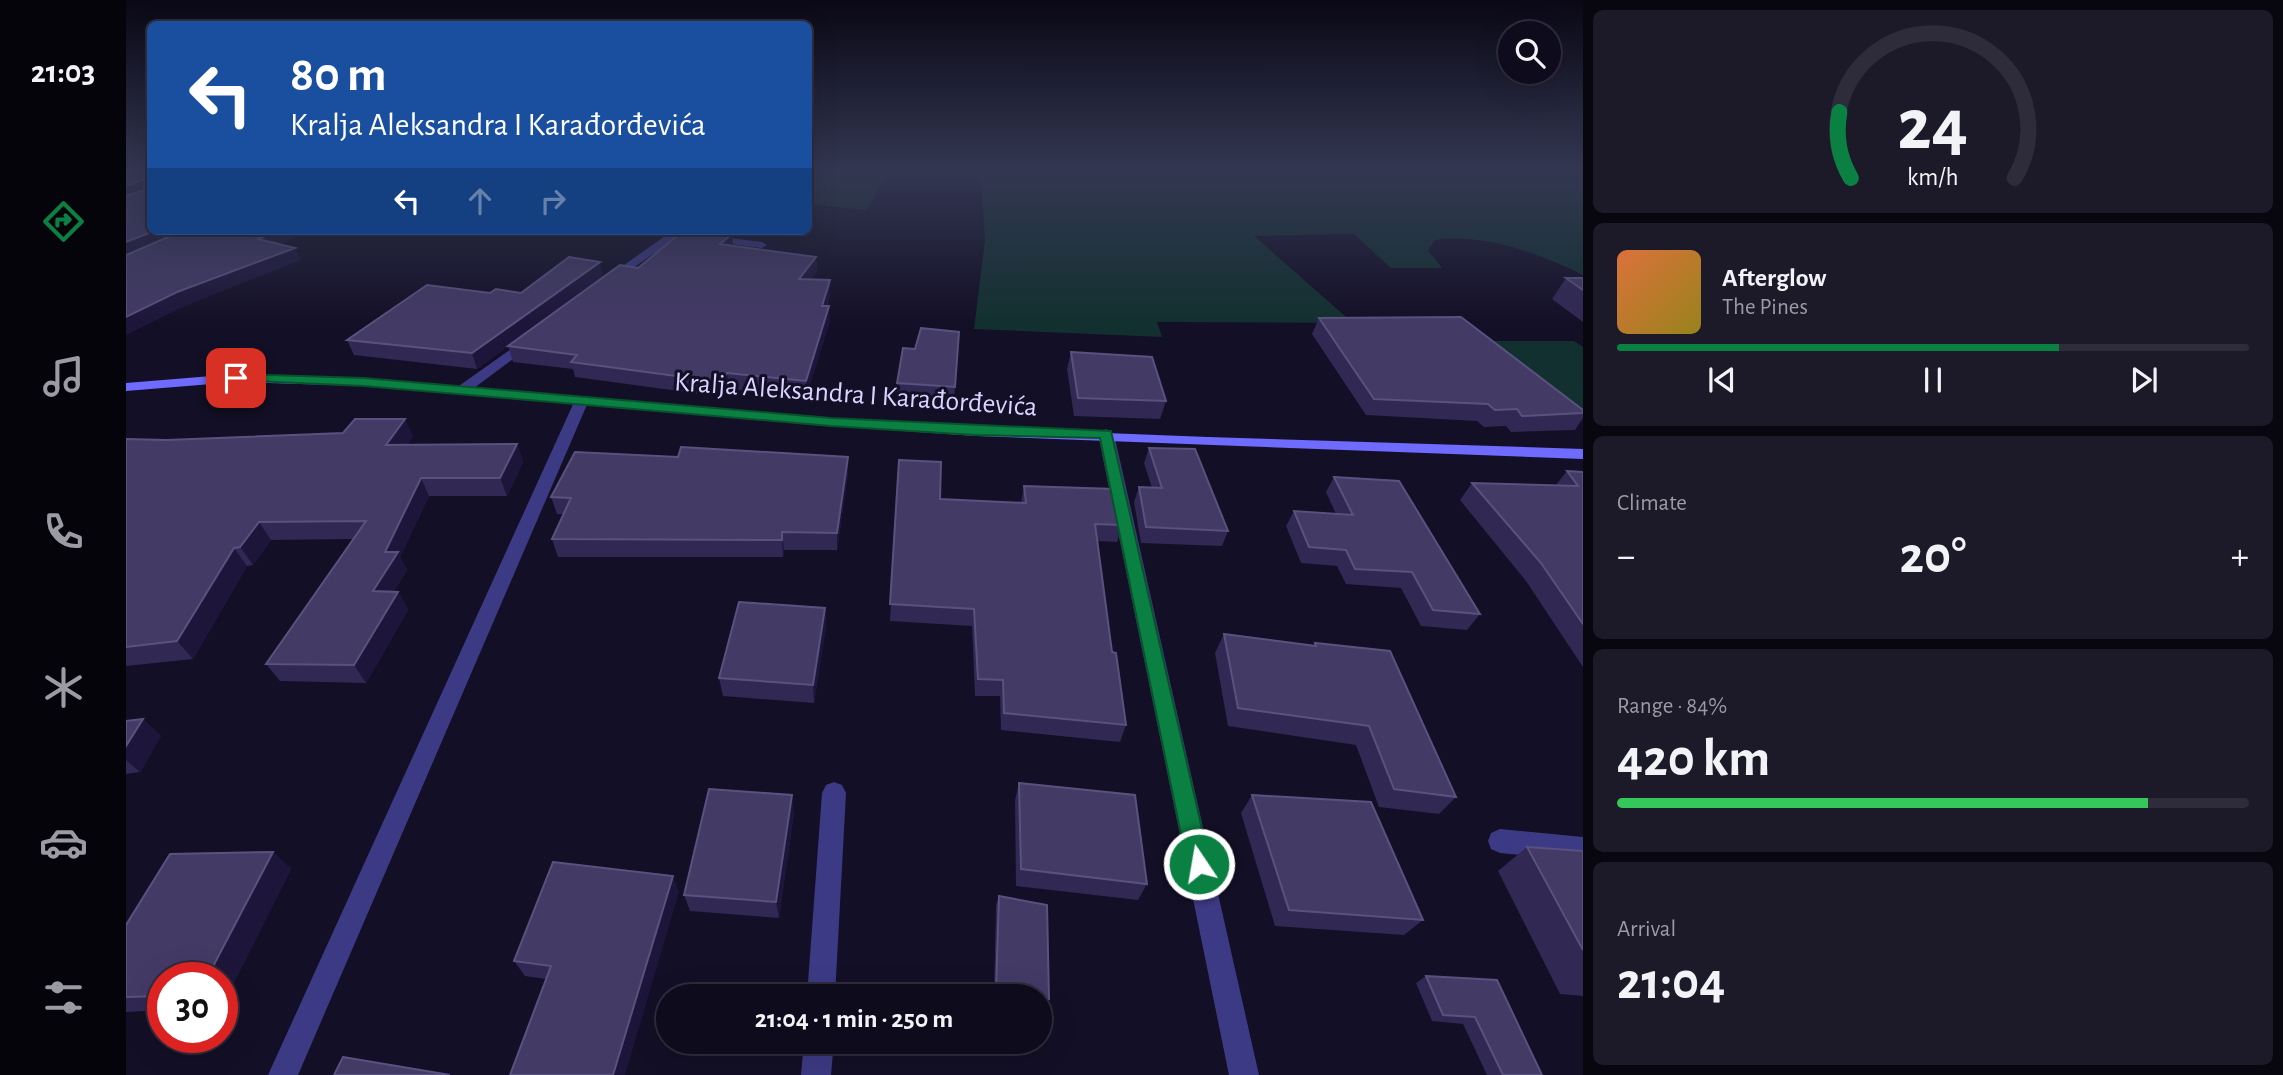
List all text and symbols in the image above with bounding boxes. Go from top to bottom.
map controls [1498,21,1561,84]
button: search [1498,21,1561,84]
icon: left [175,49,266,140]
text: 80 m [290,51,387,100]
text: 21:03 [31,56,95,88]
text: 24 [1898,90,1968,163]
text: Kralja Aleksandra I Karađorđevića [290,109,706,141]
text: km/h [1907,164,1959,189]
icon: left [388,182,426,220]
icon: ahead [461,182,499,220]
icon: right [534,182,572,220]
icon: directions [39,197,88,246]
text: Afterglow [1722,265,1826,291]
text: The Pines [1722,296,1808,319]
pin [206,348,266,408]
icon: music [39,352,88,401]
icon: arrive [217,359,255,397]
icon: previous [1703,361,1741,399]
icon: pause [1914,361,1952,399]
icon: next [2125,361,2163,399]
street label: Kralja Aleksandra I Karađorđevića [673,368,1038,422]
text: Climate [1617,492,1687,515]
icon: phone [39,507,88,556]
text: 20° [1900,530,1966,582]
text: − [1617,538,1635,576]
text: + [2231,538,2249,576]
icon: climate [39,663,88,712]
text: Range · 84% [1617,695,1727,718]
text: 420 km [1617,733,1770,785]
icon: car [39,818,88,867]
position arrow [1162,827,1236,901]
text: Arrival [1617,918,1676,941]
text: 21:04 [1617,956,1725,1008]
speed limit sign: 30 [147,962,238,1053]
icon: filters [39,973,88,1022]
text: 21:04 · 1 min · 250 m [755,1006,953,1032]

